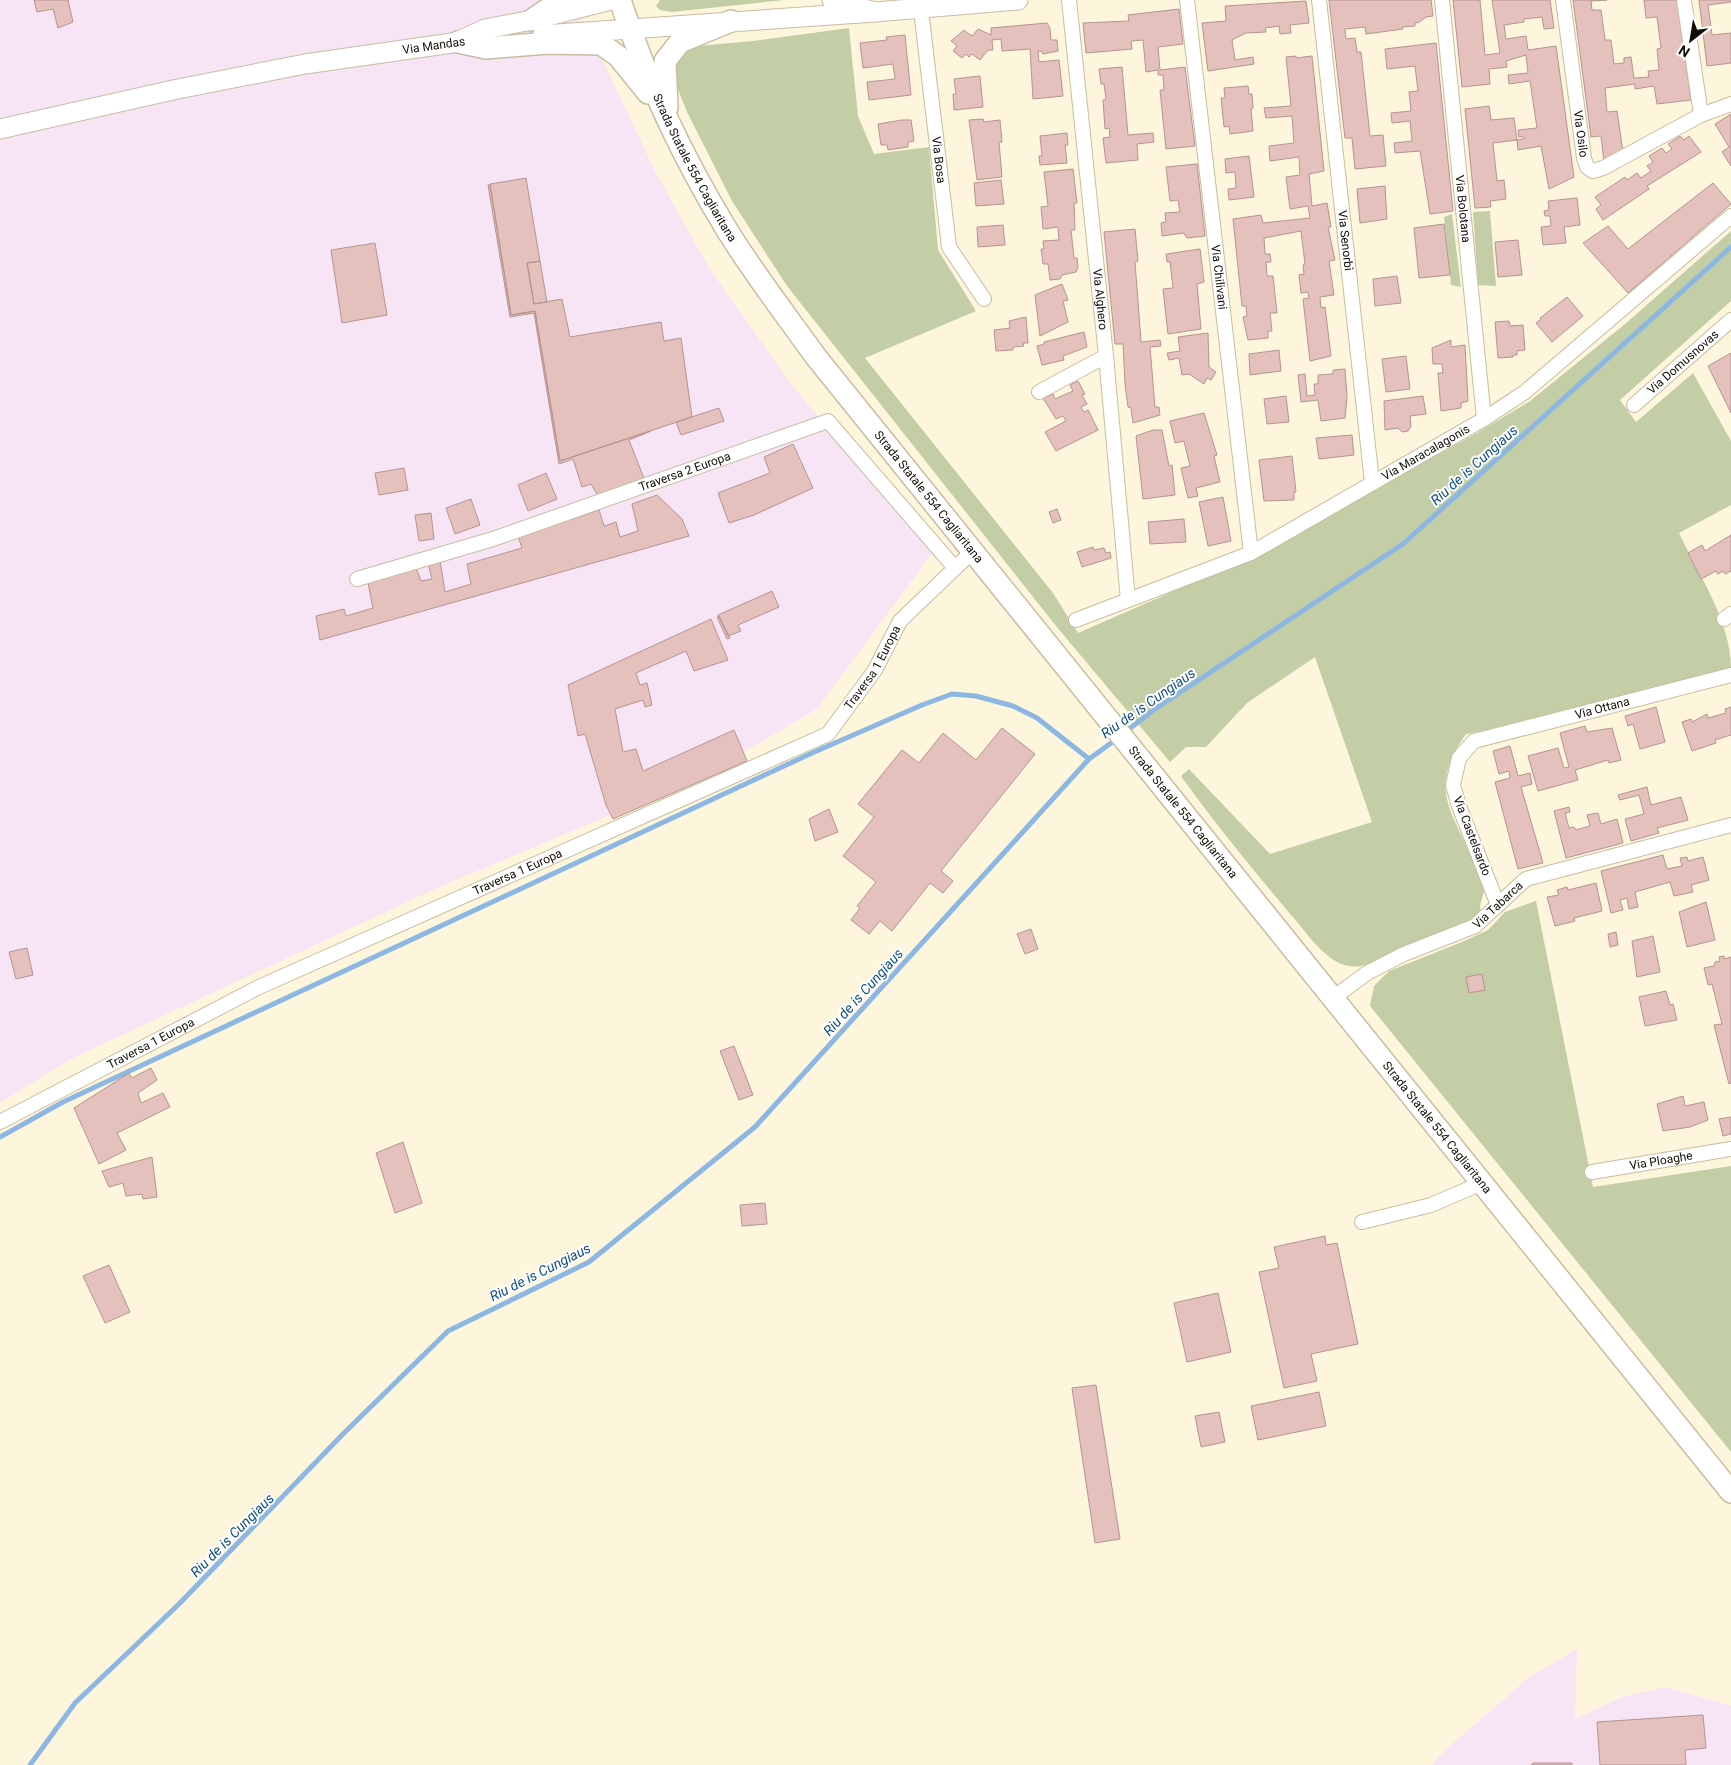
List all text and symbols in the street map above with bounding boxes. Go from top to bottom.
north arrow [1666,15,1716,65]
street label: Via Mandas [402,34,466,57]
text: N [1676,42,1693,61]
street label: Strada Statale 554 Cagliaritana [650,92,740,244]
street label: Via Osilo [1571,109,1591,158]
street label: Via Bosa [929,136,948,184]
street label: Via Bolotana [1453,175,1473,243]
street label: Via Senorbì [1335,210,1356,272]
street label: Via Chilivani [1208,244,1230,310]
street label: Via Alghero [1090,268,1110,331]
street label: Via Domusnovas [1644,327,1721,397]
street label: Via Maracalagonis [1379,422,1472,483]
water label: Riu de is Cungiaus [1427,422,1521,508]
street label: Strada Statale 554 Cagliaritana [871,428,986,566]
street label: Traversa 2 Europa [637,449,732,494]
street label: Traversa 1 Europa [841,623,903,712]
water label: Riu de is Cungiaus [1098,665,1198,741]
street label: Via Ottana [1573,694,1631,722]
street label: Strada Statale 554 Cagliaritana [1126,743,1240,881]
street label: Via Castelsardo [1450,794,1494,878]
street label: Traversa 1 Europa [471,846,564,898]
street label: Via Tabarca [1470,879,1526,932]
water label: Riu de is Cungiaus [820,945,906,1039]
street label: Traversa 1 Europa [105,1015,197,1072]
street label: Strada Statale 554 Cagliaritana [1380,1059,1494,1196]
street label: Via Ploaghe [1629,1148,1694,1173]
water label: Riu de is Cungiaus [487,1240,593,1304]
water label: Riu de is Cungiaus [187,1490,277,1580]

